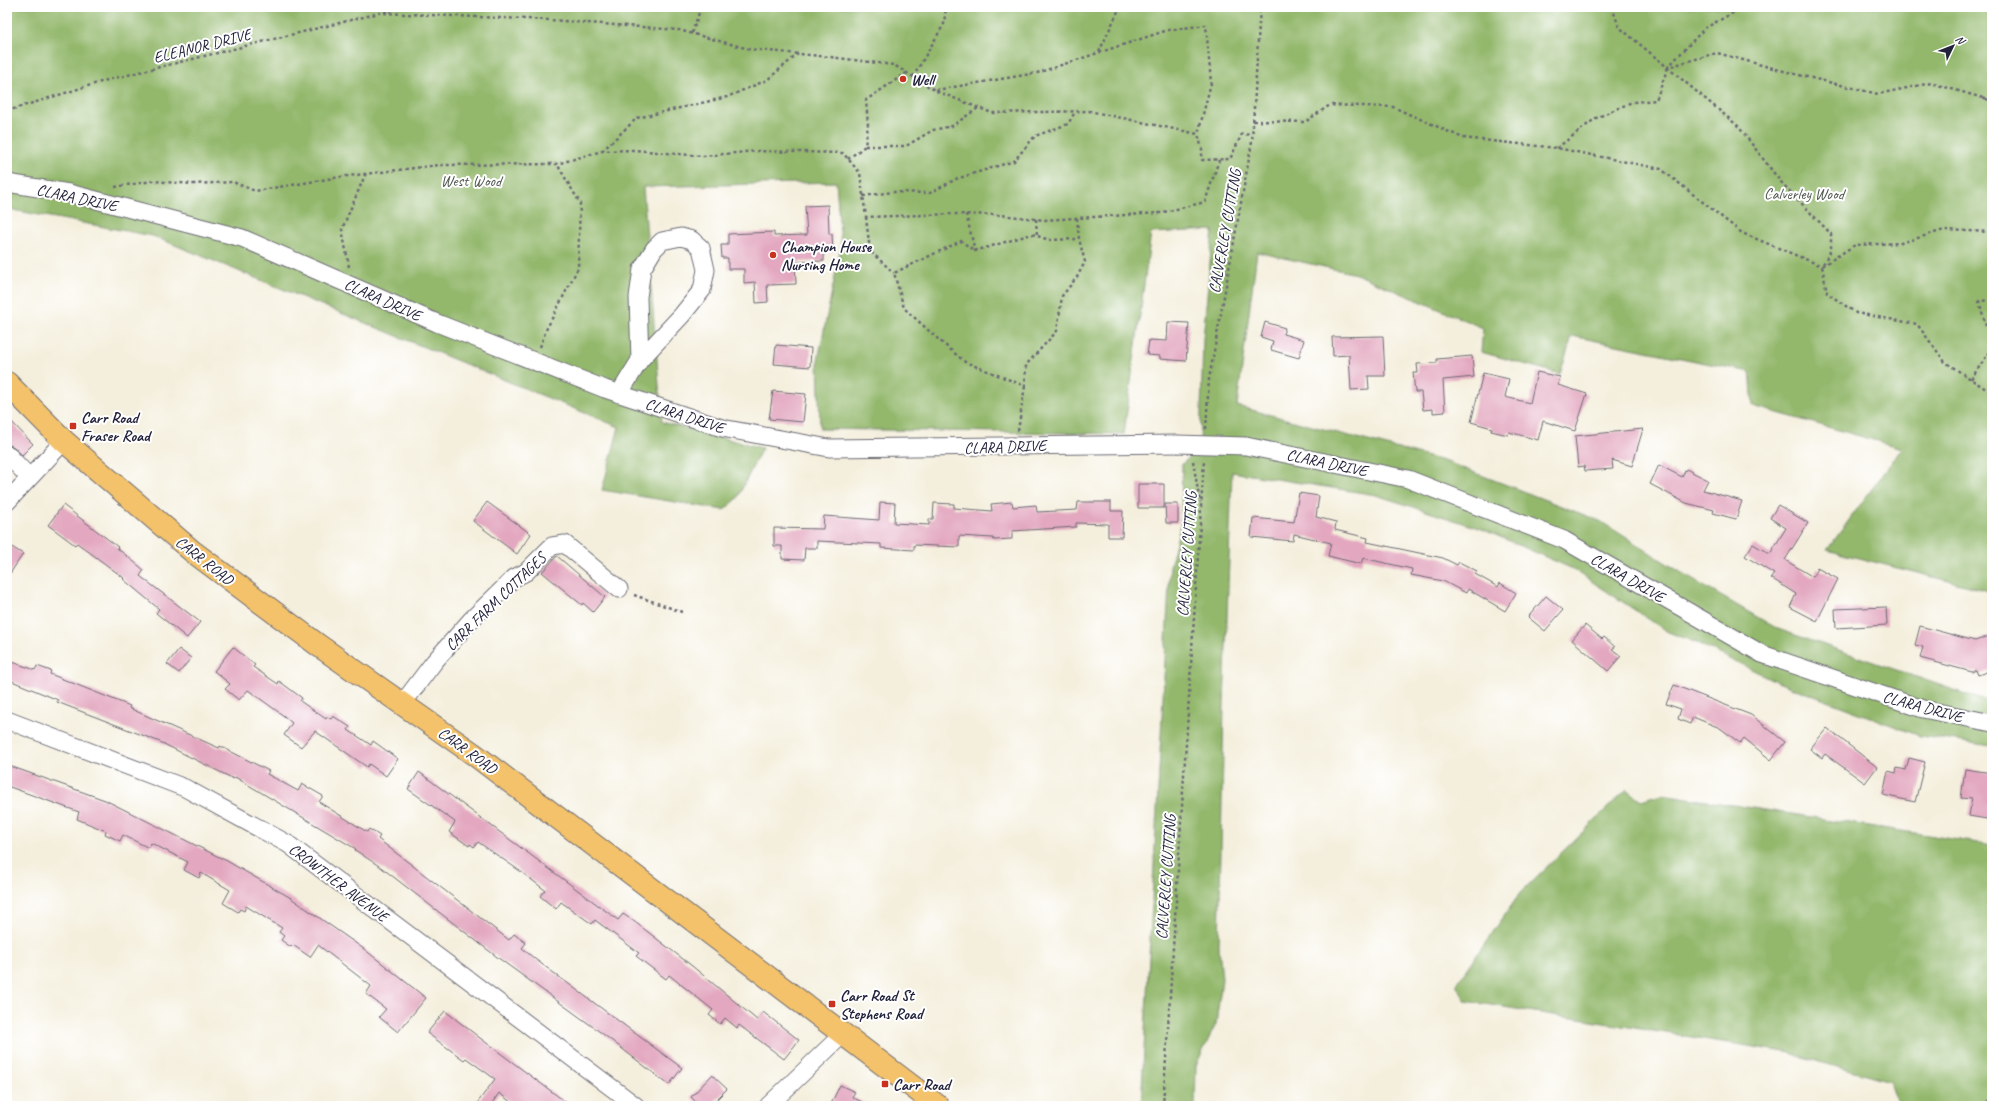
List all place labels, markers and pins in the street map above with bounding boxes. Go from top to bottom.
place label: Well [911,70,937,90]
marker: Well [898,74,908,84]
place label: Champion House Nursing Home [781,237,873,275]
marker: Champion House Nursing Home [768,250,778,260]
place label: Carr Road Fraser Road [81,408,152,446]
marker: Carr Road Fraser Road [68,421,78,431]
place label: Carr Road St Stephens Road [840,986,925,1024]
marker: Carr Road St Stephens Road [827,999,837,1009]
place label: Carr Road [893,1075,953,1095]
marker: Carr Road [880,1079,890,1089]

